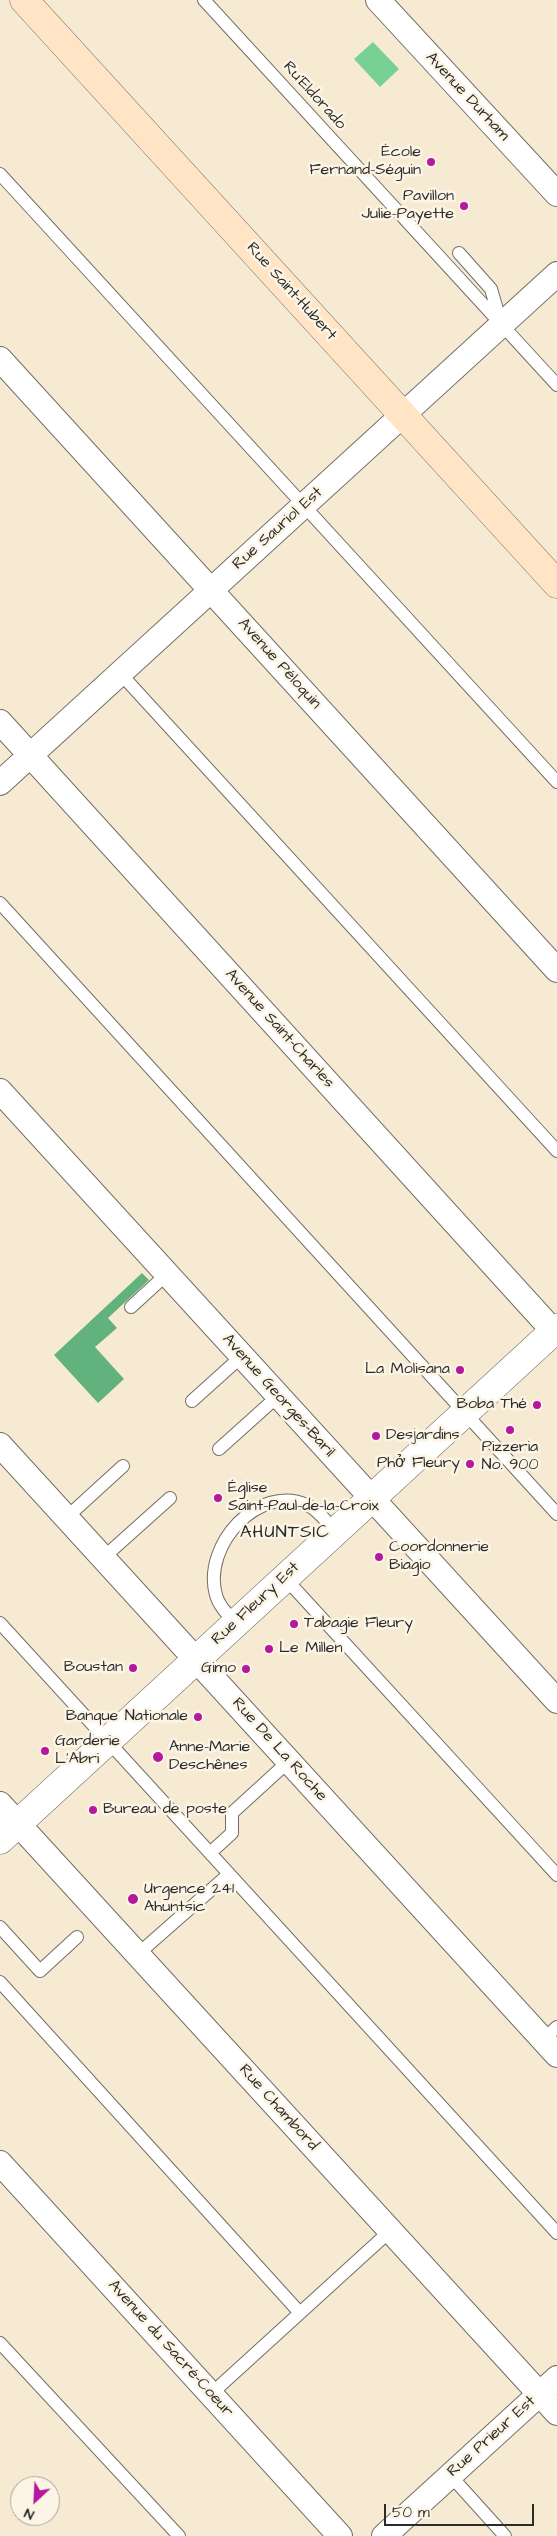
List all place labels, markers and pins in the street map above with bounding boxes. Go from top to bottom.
place label: École Fernand-Séguin [309,143,421,181]
marker: École Fernand-Séguin [425,156,437,168]
place label: Pavillon Julie-Payette [361,187,454,225]
marker: Pavillon Julie-Payette [458,200,470,212]
place label: La Molisana [365,1360,450,1380]
marker: La Molisana [454,1364,466,1376]
place label: Boba Thé [457,1395,527,1415]
marker: Boba Thé [531,1399,543,1411]
marker: Pizzeria No. 900 [504,1424,516,1436]
place label: Desjardins [386,1426,460,1446]
marker: Desjardins [370,1430,382,1442]
place label: Pizzeria No. 900 [482,1438,538,1476]
place label: Phở Fleury [377,1454,460,1474]
marker: Phở Fleury [464,1458,476,1470]
place label: Église Saint-Paul-de-la-Croix [228,1479,379,1517]
marker: Église Saint-Paul-de-la-Croix [212,1492,224,1504]
place label: Coordonnerie Biagio [389,1538,489,1576]
marker: Coordonnerie Biagio [373,1551,385,1563]
place label: Tabagie Fleury [304,1614,413,1634]
marker: Tabagie Fleury [288,1618,300,1630]
place label: Le Millen [279,1639,342,1659]
marker: Le Millen [263,1643,275,1655]
place label: Boustan [64,1658,123,1678]
place label: Gimo [201,1659,236,1679]
marker: Boustan [127,1662,139,1674]
marker: Gimo [240,1663,252,1675]
place label: Banque Nationale [66,1707,188,1727]
marker: Banque Nationale [192,1711,204,1723]
place label: Garderie L'Abri [55,1732,120,1770]
place label: Anne-Marie Deschênes [169,1738,250,1776]
marker: Garderie L'Abri [39,1745,51,1757]
marker: Anne-Marie Deschênes [151,1750,165,1764]
place label: Bureau de poste [103,1800,227,1820]
marker: Bureau de poste [87,1804,99,1816]
place label: Urgence 241 Ahuntsic [144,1880,234,1918]
marker: Urgence 241 Ahuntsic [126,1892,140,1906]

